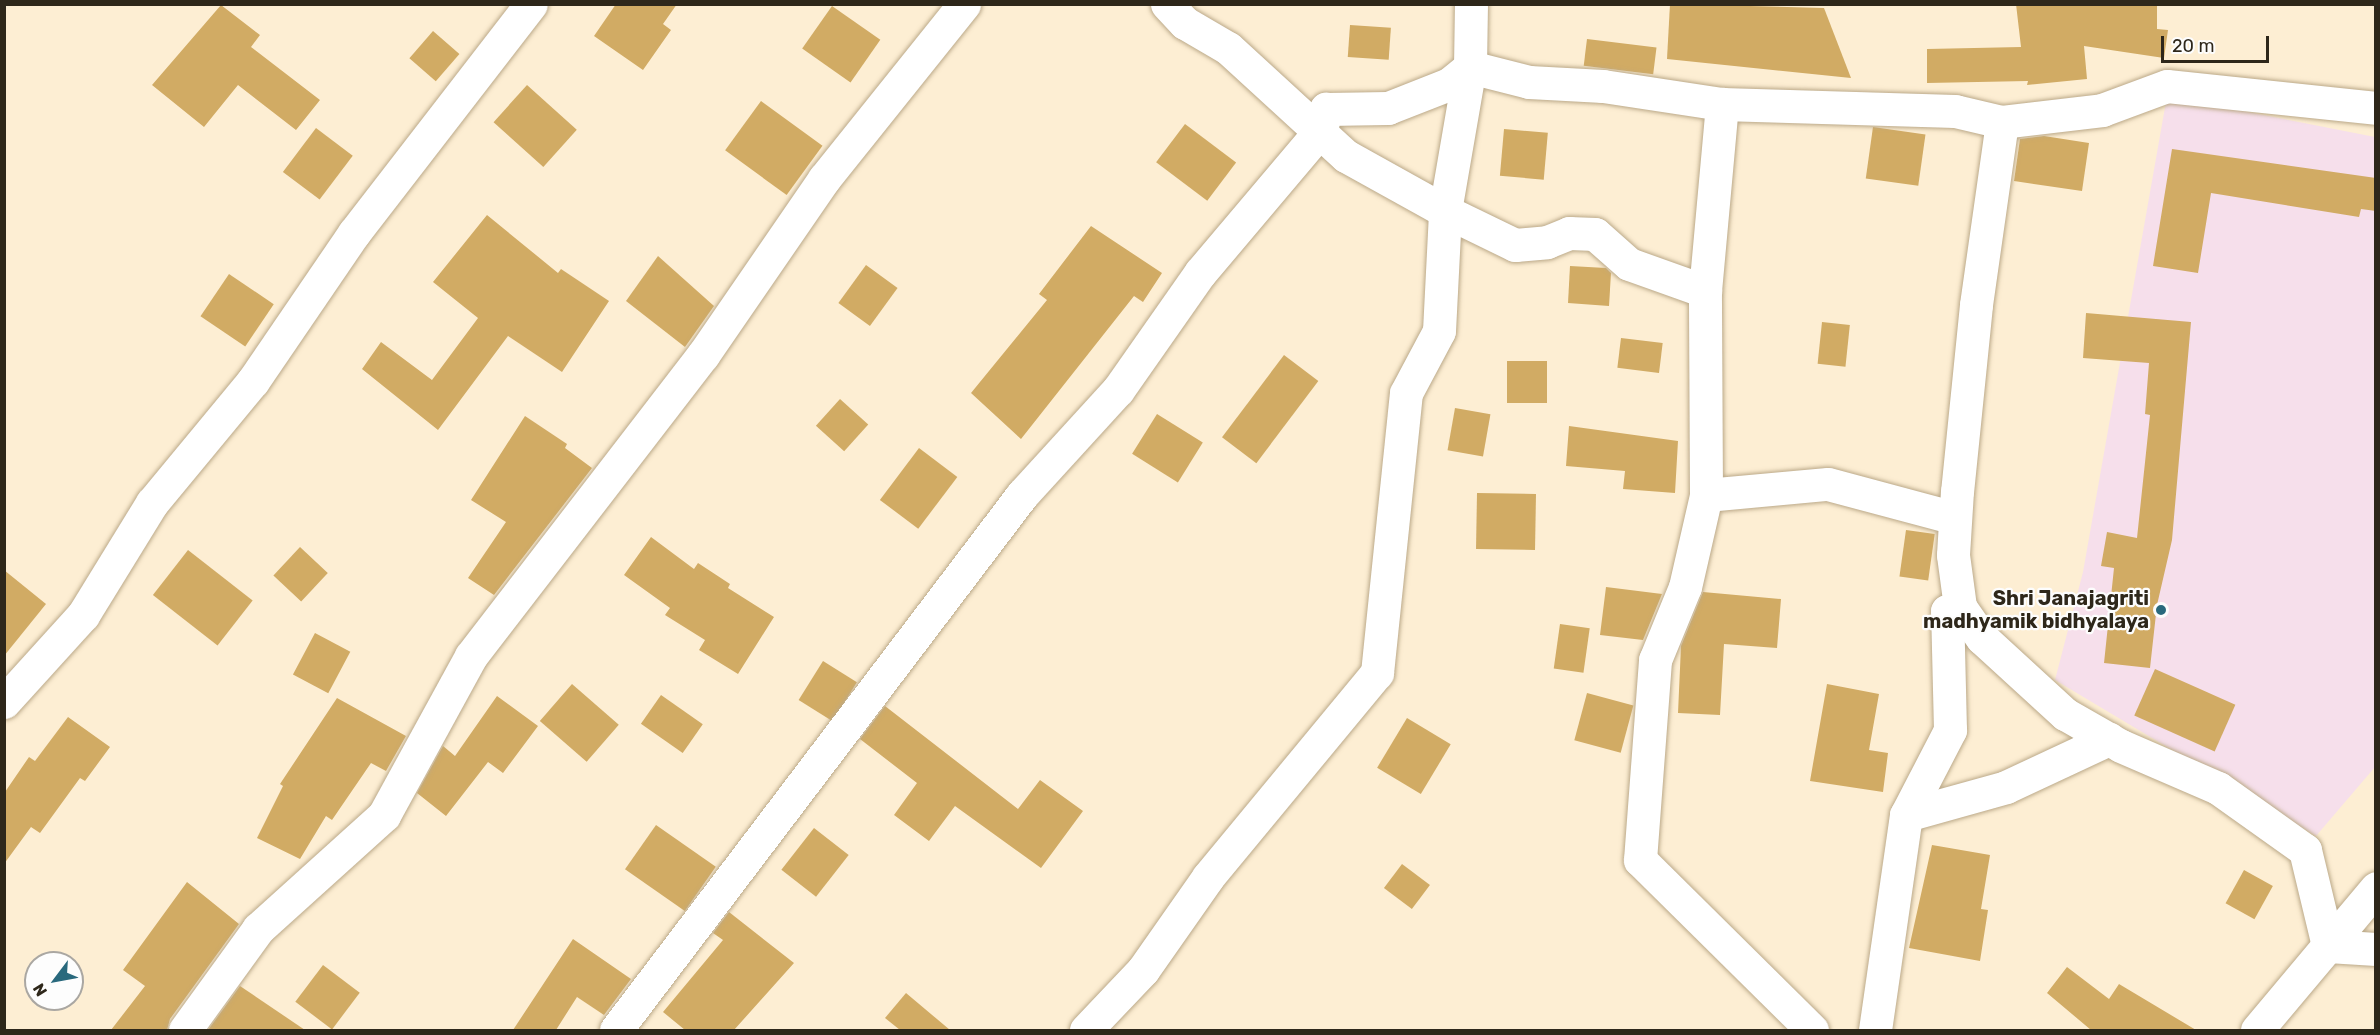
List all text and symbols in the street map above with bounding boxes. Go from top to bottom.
scale bar [2164,24,2272,62]
text: 20 m [2172,35,2214,57]
place label: Shri Janajagriti madhyamik bidhyalaya [1923,586,2149,633]
marker: Shri Janajagriti madhyamik bidhyalaya [2154,603,2168,617]
north arrow [24,951,84,1011]
text: N [29,980,51,1000]

